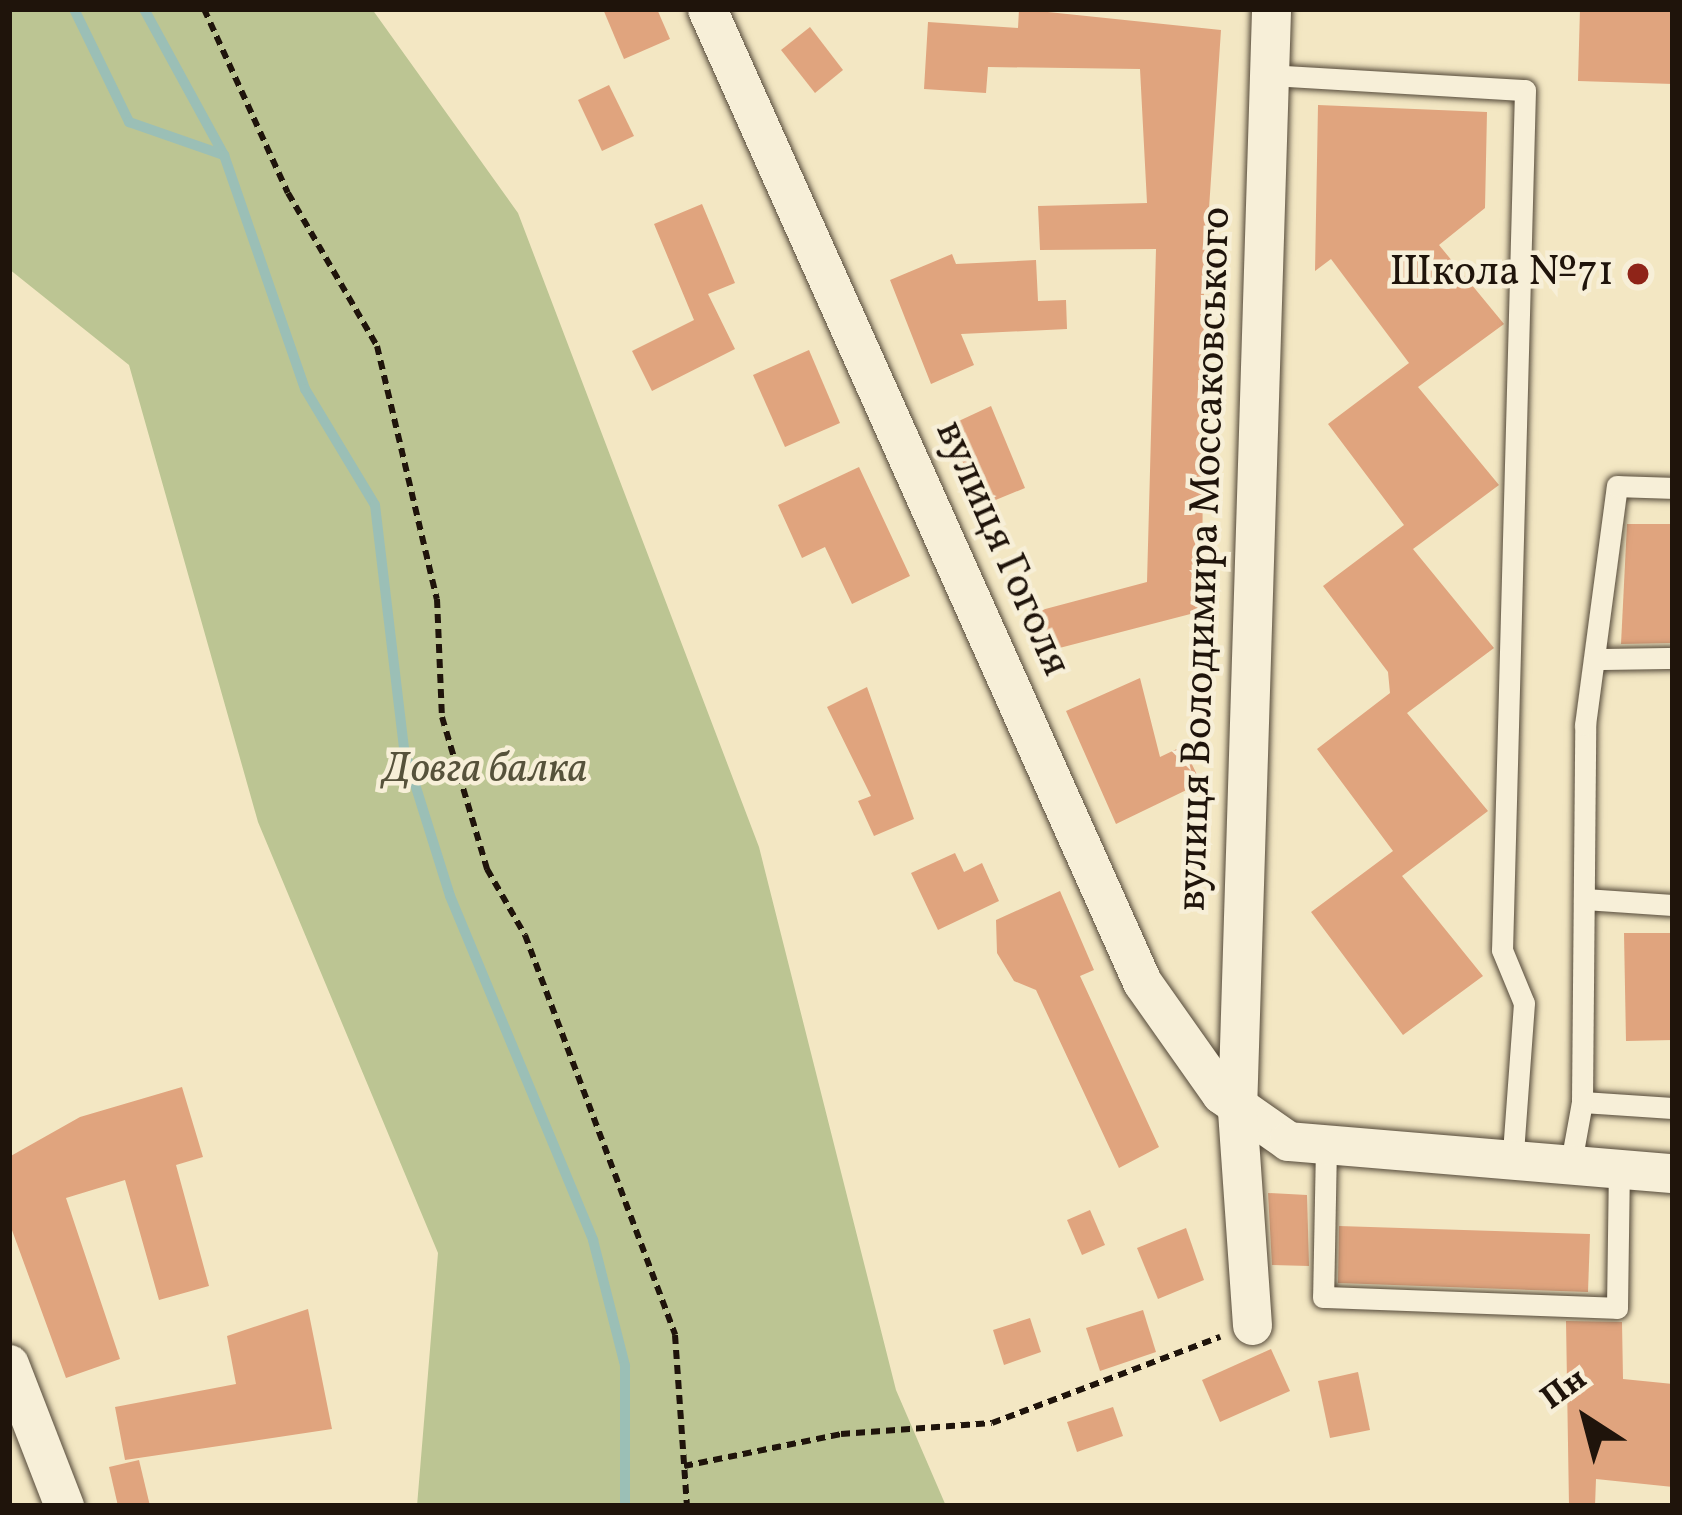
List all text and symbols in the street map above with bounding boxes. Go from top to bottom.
street label: вулиця Володимира Моссаковського [1169,206,1243,912]
place label: Школа №71 [1390,249,1614,299]
marker: Школа №71 [1625,261,1651,287]
street label: вулиця Гоголя [922,414,1080,684]
park label: Довга балка [382,746,588,796]
text: Пн [1532,1357,1597,1422]
north arrow [1526,1359,1646,1479]

